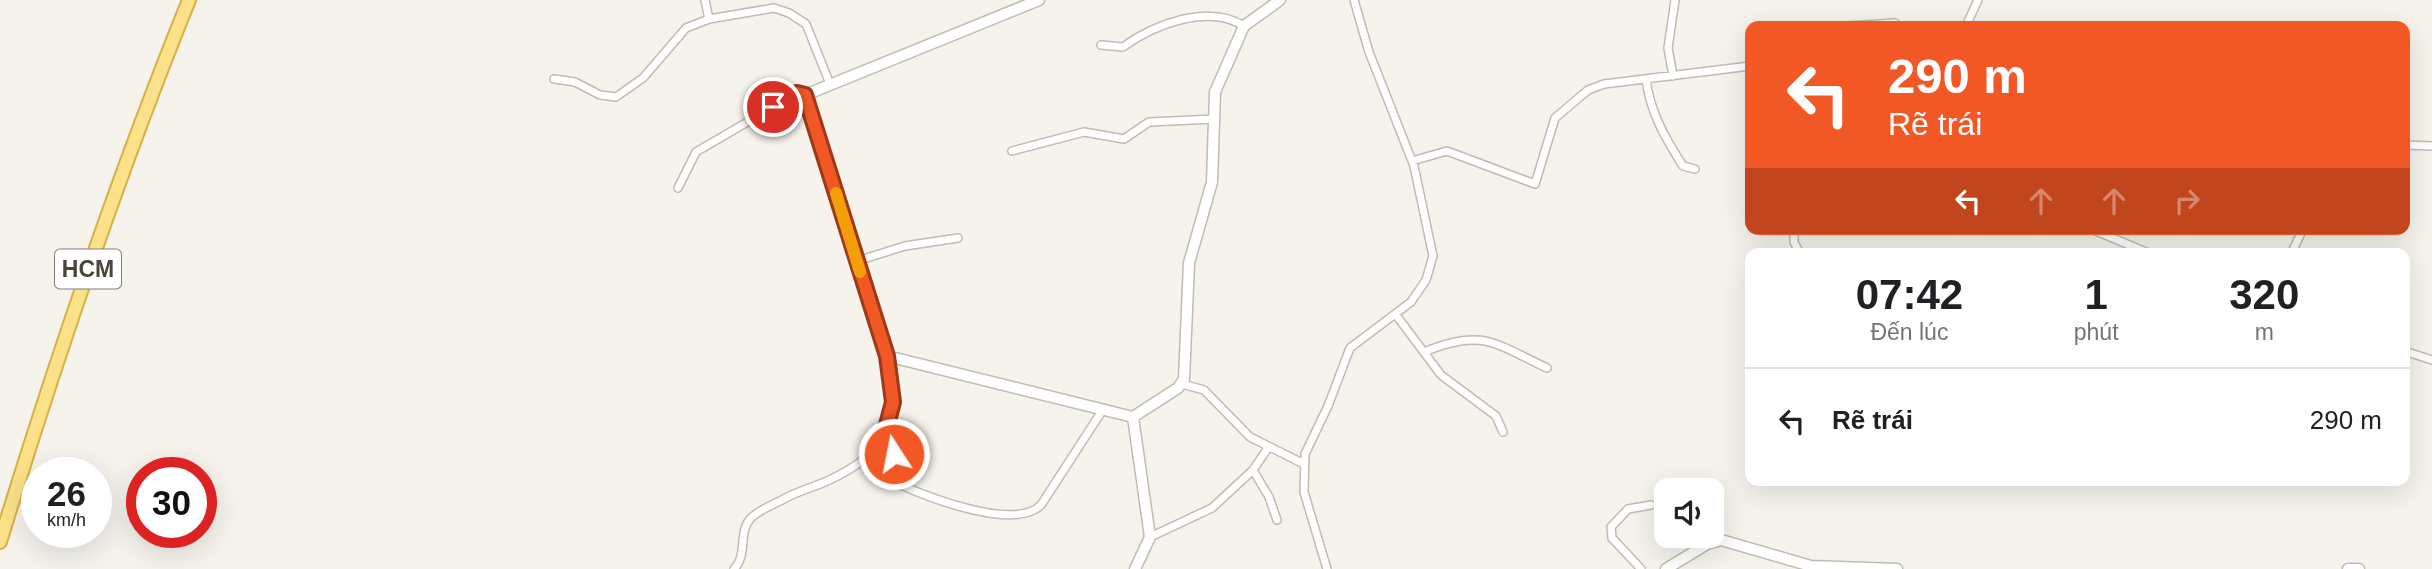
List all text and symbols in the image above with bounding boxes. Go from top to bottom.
icon: left [1773,49,1864,140]
text: 290 m [1888,49,2027,103]
pin [743,77,803,137]
icon: arrive [754,88,792,126]
text: Rẽ trái [1888,106,1982,142]
icon: left [1949,182,1987,220]
icon: ahead [2022,182,2060,220]
icon: ahead [2095,182,2133,220]
icon: right [2168,182,2206,220]
road number: HCM [55,250,121,288]
text: 07:42 [1856,271,1963,318]
text: 1 [2084,271,2108,318]
text: 320 [2229,271,2299,318]
text: Đến lúc [1870,319,1948,345]
text: phút [2074,319,2119,345]
text: m [2255,319,2274,345]
icon: left [1773,402,1811,440]
text: Rẽ trái [1832,405,1913,435]
text: 290 m [2310,405,2382,435]
position arrow [857,417,931,491]
speed limit sign: 30 [126,457,217,548]
text: 26 [47,474,86,513]
map controls [1654,478,1724,548]
button: sound [1654,478,1724,548]
text: km/h [47,510,86,530]

